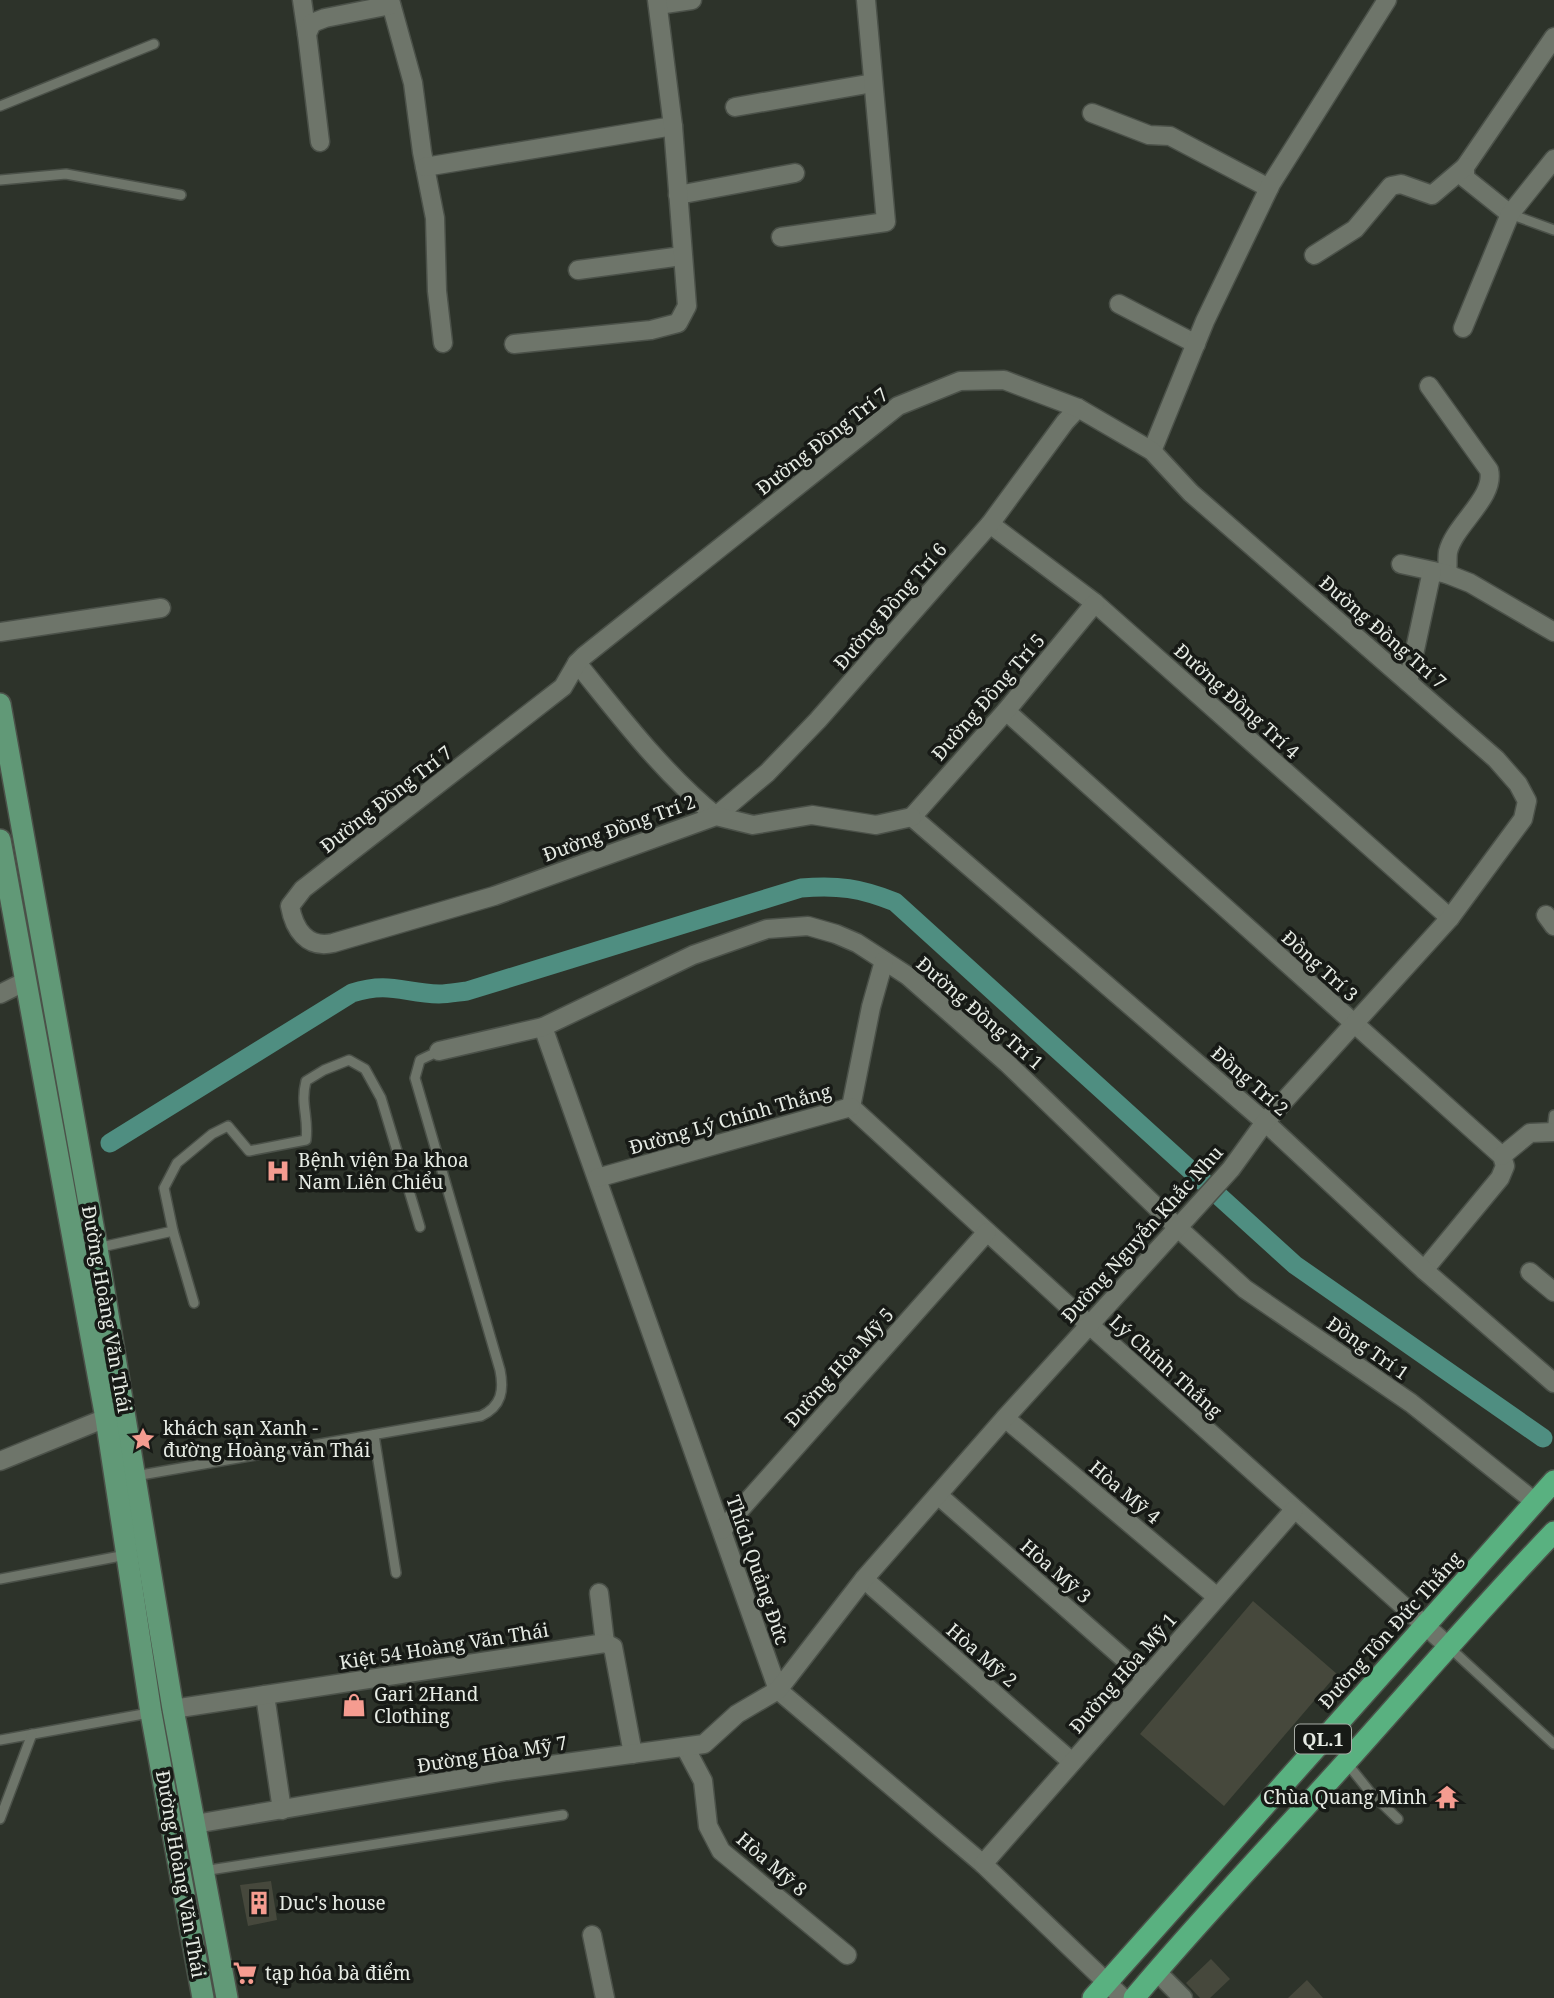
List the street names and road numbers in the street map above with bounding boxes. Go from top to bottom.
street label: Đường Đồng Trí 7 [751,381,893,501]
street label: Đường Đồng Trí 6 [828,537,952,675]
street label: Đường Đồng Trí 7 [1314,570,1452,694]
street label: Đường Đồng Trí 5 [926,628,1050,766]
street label: Đường Đồng Trí 4 [1169,638,1306,765]
street label: Đường Đồng Trí 7 [315,739,457,859]
street label: Đường Đồng Trí 2 [539,788,699,868]
street label: Đồng Trí 3 [1276,925,1364,1007]
street label: Đường Đồng Trí 1 [911,951,1049,1075]
street label: Đồng Trí 2 [1206,1040,1294,1122]
street label: Đường Lý Chính Thắng [626,1078,834,1160]
street label: Đường Nguyễn Khắc Nhu [1055,1140,1229,1328]
street label: Đường Hoàng Văn Thái [76,1203,138,1415]
street label: Đường Hòa Mỹ 5 [779,1302,899,1432]
street label: Lý Chính Thắng [1104,1309,1228,1423]
street label: Đồng Trí 1 [1322,1310,1414,1386]
street label: Hòa Mỹ 4 [1084,1454,1166,1530]
street label: Thích Quảng Đức [720,1492,796,1648]
street label: Hòa Mỹ 3 [1015,1533,1097,1609]
street label: Đường Tôn Đức Thắng [1313,1546,1467,1714]
street label: Đường Hòa Mỹ 1 [1063,1607,1183,1739]
street label: Kiệt 54 Hoàng Văn Thái [337,1617,551,1675]
street label: Hòa Mỹ 2 [941,1617,1023,1693]
road number: QL.1 [1295,1724,1351,1754]
street label: Đường Hòa Mỹ 7 [415,1729,569,1779]
street label: Đường Hoàng Văn Thái [150,1768,212,1980]
street label: Hòa Mỹ 8 [731,1826,813,1902]

